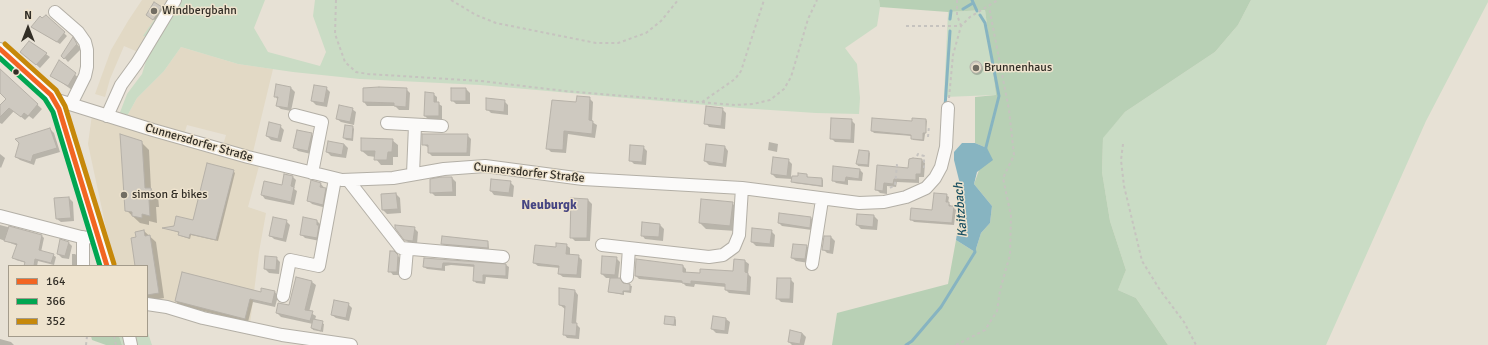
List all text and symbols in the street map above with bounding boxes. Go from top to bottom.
place label: Windbergbahn [162,4,237,18]
marker: Windbergbahn [149,6,159,16]
north arrow [8,8,48,48]
text: N [24,9,32,22]
place label: Brunnenhaus [984,61,1052,75]
marker: Brunnenhaus [971,63,981,73]
unlabelled marker [11,67,21,77]
street label: Cunnersdorfer Straße [143,121,255,165]
street label: Cunnersdorfer Straße [473,160,585,186]
water label: Kaitzbach [951,182,971,238]
place label: simson & bikes [132,188,207,202]
marker: simson & bikes [119,190,129,200]
district label: Neuburgk [521,198,577,214]
legend [8,265,148,337]
text: 164 [46,274,65,289]
text: 366 [46,294,65,309]
text: 352 [46,314,65,329]

